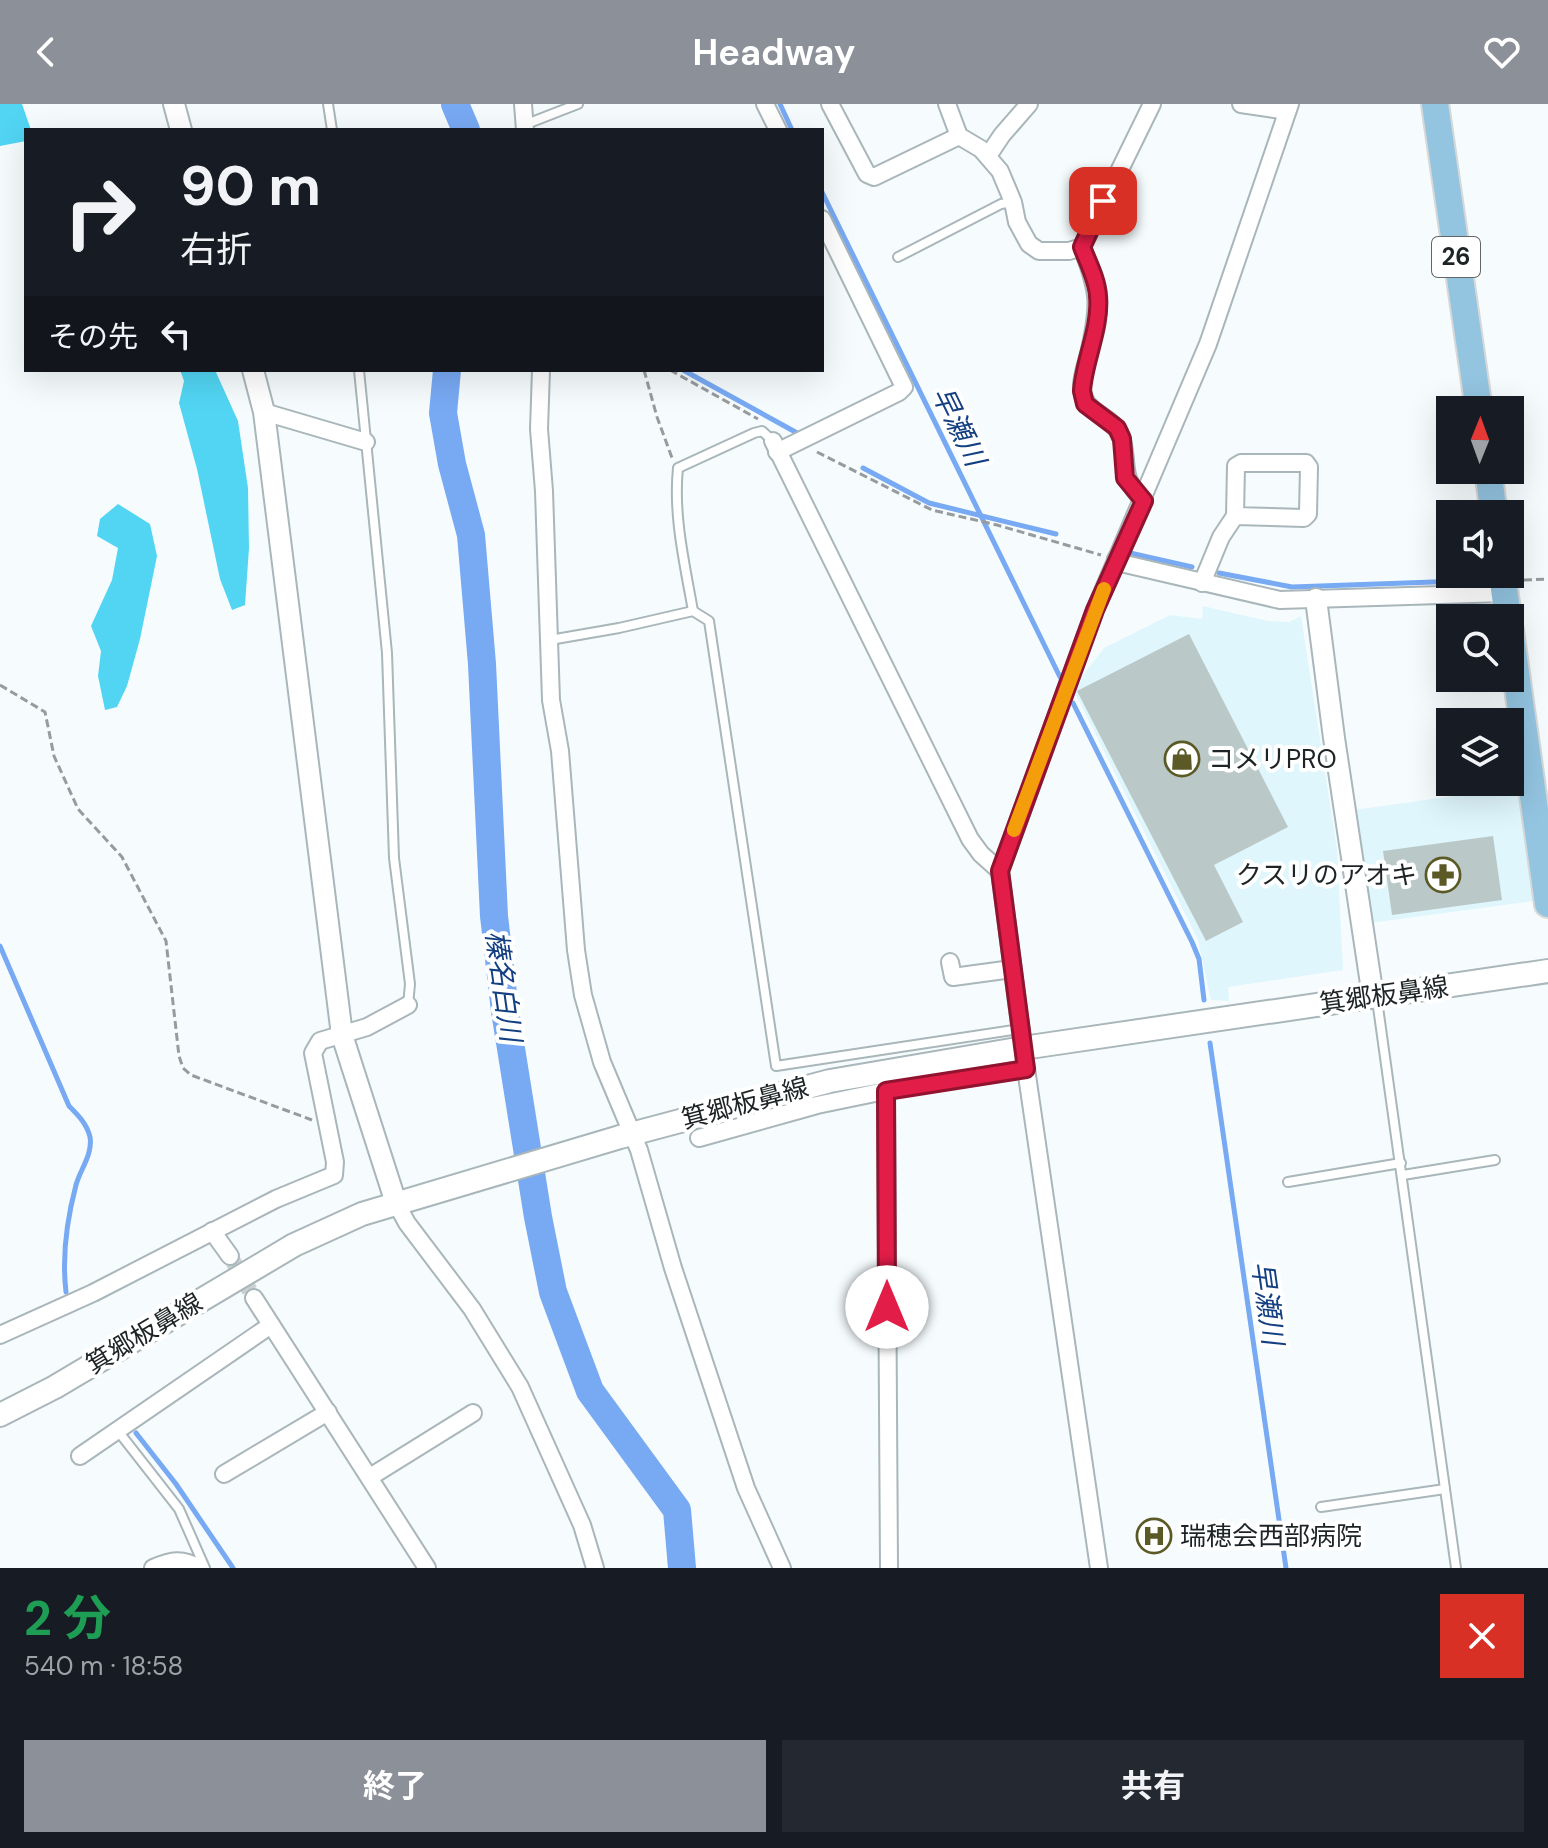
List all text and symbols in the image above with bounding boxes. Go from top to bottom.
text: Headway [693,29,855,76]
icon: back [24,30,68,74]
icon: heart [1480,30,1524,74]
text: 90 m [180,149,321,222]
icon: right [48,160,152,264]
pin [1069,167,1137,235]
icon: arrive [1081,179,1125,223]
text: 右折 [180,226,252,273]
road number: 26 [1432,237,1480,277]
icon: left [154,312,198,356]
text: その先 [48,317,138,356]
water label: 早瀬川 [924,380,995,475]
north arrow [1436,396,1524,484]
map controls [1436,396,1524,796]
button: sound [1436,500,1524,588]
button: search [1436,604,1524,692]
button: layers [1436,708,1524,796]
shop icon: コメリPRO [1163,740,1201,778]
place label: コメリPRO [1208,742,1337,776]
pharmacy icon: クスリのアオキ [1424,856,1462,894]
place label: クスリのアオキ [1236,858,1417,892]
water label: 榛名白川 [477,928,530,1047]
street label: 箕郷板鼻線 [1317,969,1451,1021]
street label: 箕郷板鼻線 [678,1070,812,1136]
water label: 早瀬川 [1243,1259,1292,1350]
position arrow [845,1265,929,1349]
street label: 箕郷板鼻線 [80,1285,208,1381]
hospital icon: 瑞穂会西部病院 [1135,1517,1173,1555]
place label: 瑞穂会西部病院 [1180,1519,1362,1553]
text: 2 分 [24,1587,111,1650]
button: close [1440,1594,1524,1678]
text: 540 m · 18:58 [24,1649,183,1683]
button: 終了 [24,1740,766,1832]
button: 共有 [782,1740,1524,1832]

